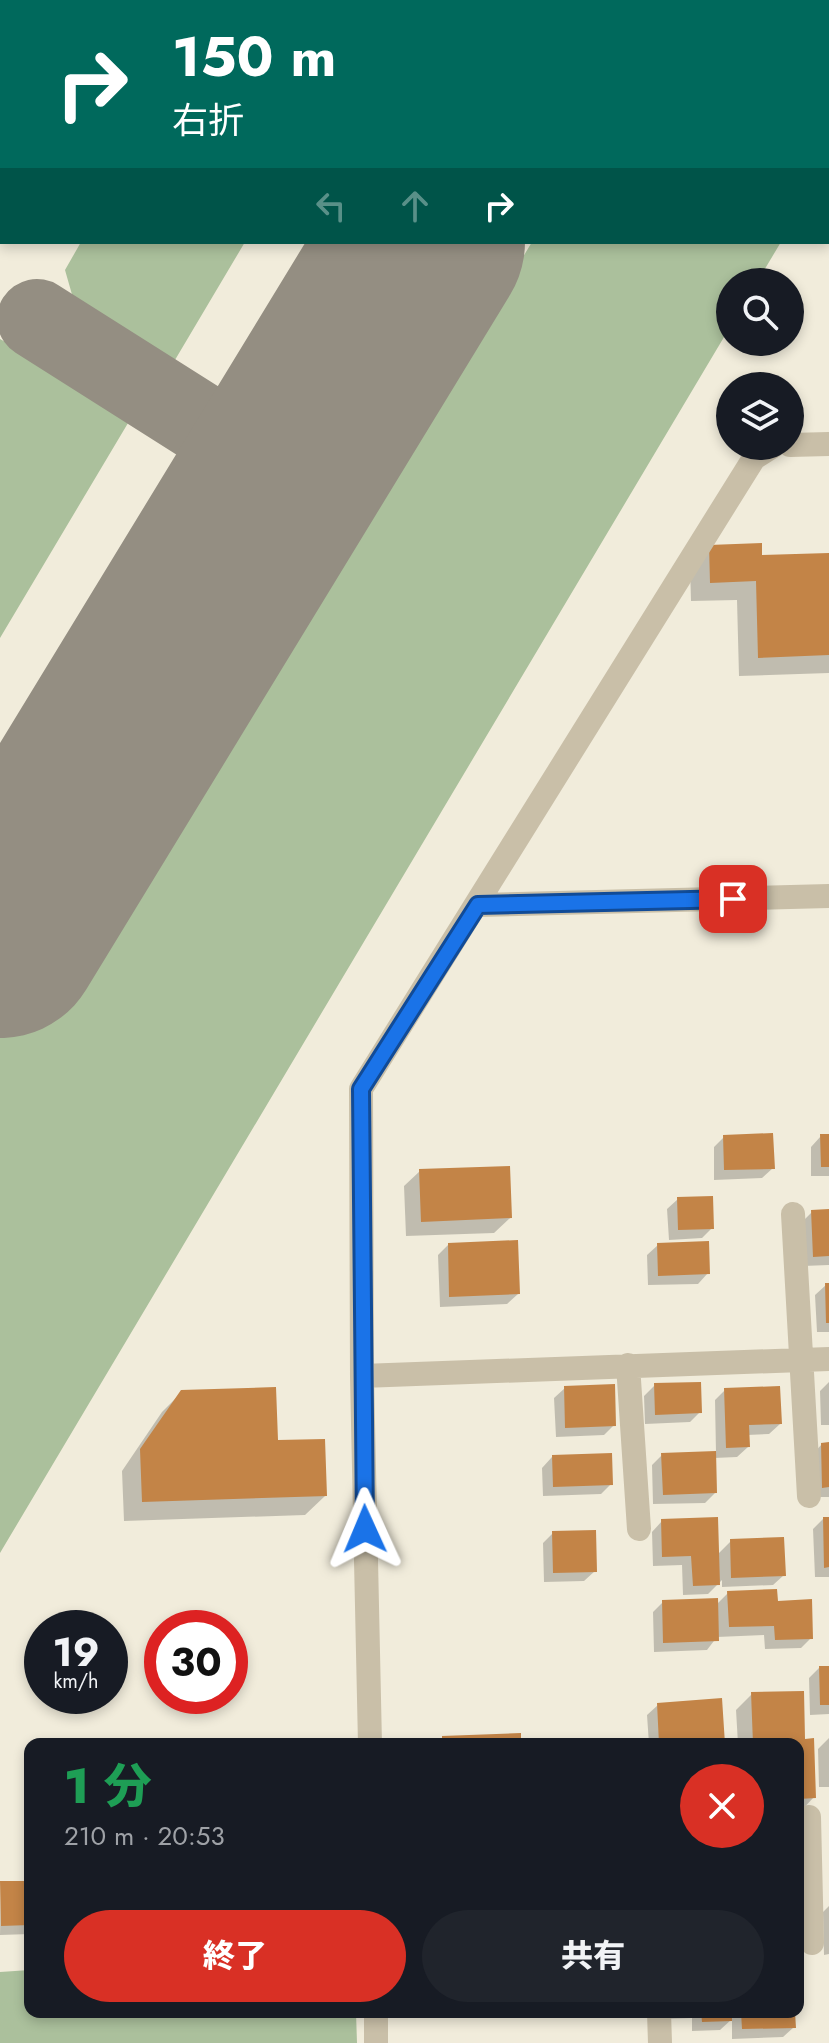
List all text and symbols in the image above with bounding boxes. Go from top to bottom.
text: 150 m [172,16,336,97]
icon: right [40,32,144,136]
text: 右折 [172,94,244,146]
icon: left [309,184,353,228]
icon: ahead [393,184,437,228]
icon: right [477,184,521,228]
map controls [716,268,804,460]
button: search [716,268,804,356]
button: layers [716,372,804,460]
pin [699,865,767,933]
icon: arrive [711,877,755,921]
position arrow [323,1487,407,1571]
speed limit sign: 30 [144,1610,248,1714]
text: 19 [52,1623,100,1681]
text: km/h [53,1667,99,1696]
text: 1 分 [64,1752,152,1821]
button: close [680,1764,764,1848]
text: 210 m · 20:53 [64,1817,225,1855]
button: 終了 [64,1910,406,2002]
button: 共有 [422,1910,764,2002]

